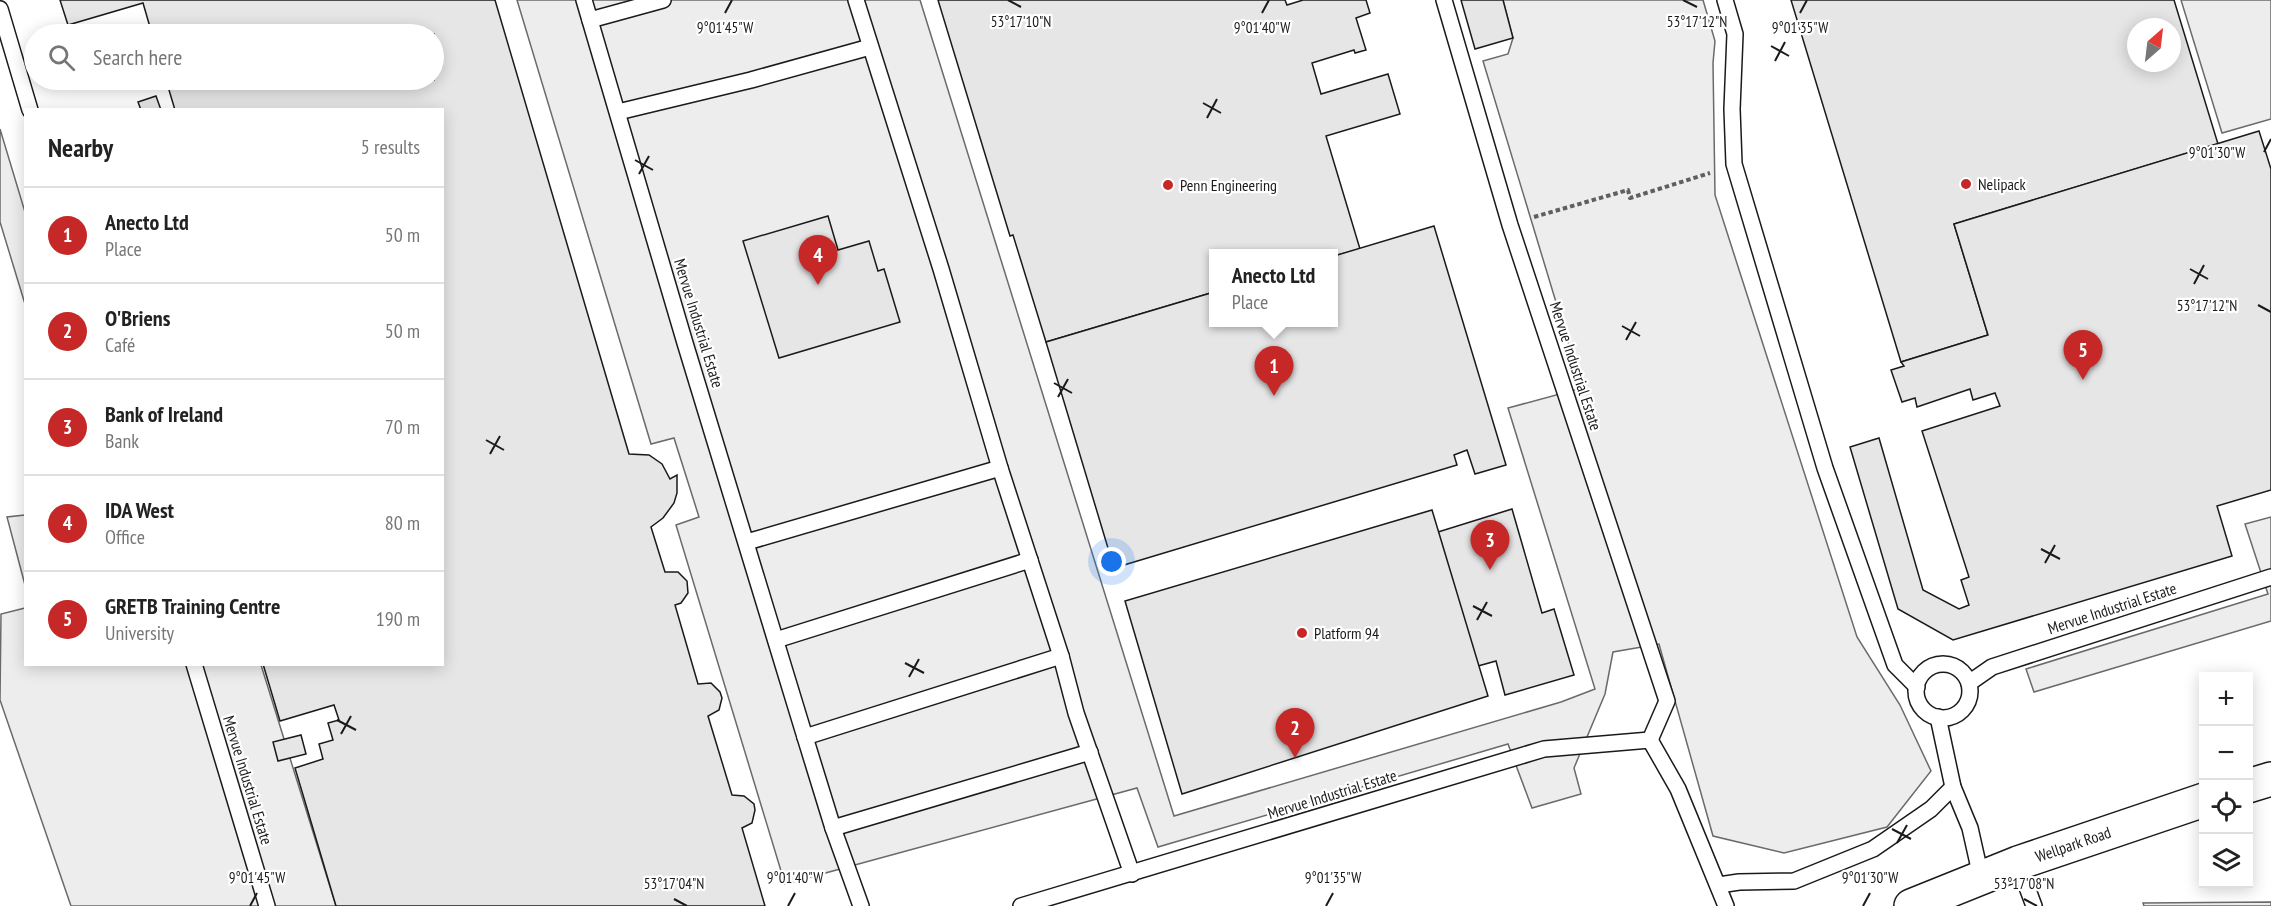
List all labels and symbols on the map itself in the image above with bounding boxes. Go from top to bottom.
text: 53°17'10"N [991,12,1051,31]
text: 53°17'12"N [1667,12,1727,31]
text: 9°01'45"W [697,18,753,37]
text: 9°01'40"W [1234,18,1290,37]
text: 9°01'35"W [1772,18,1828,37]
north arrow [2127,18,2181,72]
text: 9°01'30"W [2189,143,2245,162]
place label: Nelipack [1978,174,2026,194]
place label: Penn Engineering [1180,175,1277,195]
marker: Nelipack [1959,177,1973,191]
marker: Penn Engineering [1161,178,1175,192]
pin: 4 [798,236,838,285]
street label: Mervue Industrial Estate [670,256,728,390]
text: 53°17'12"N [2177,296,2237,315]
street label: Mervue Industrial Estate [1546,299,1606,433]
pin: 5 [2064,330,2102,380]
pin: 1 [1254,346,1294,396]
pin: 3 [1470,520,1510,570]
your location [1097,547,1126,576]
street label: Mervue Industrial Estate [2045,578,2179,638]
place label: Platform 94 [1314,623,1379,643]
marker: Platform 94 [1295,626,1309,640]
pin: 2 [1276,708,1314,758]
street label: Mervue Industrial Estate [219,713,277,847]
street label: Mervue Industrial Estate [1265,765,1399,823]
street label: Wellpark Road [2033,822,2113,866]
text: 9°01'45"W [229,868,285,887]
text: 9°01'40"W [767,868,823,887]
text: 9°01'35"W [1305,868,1361,887]
text: 9°01'30"W [1842,868,1898,887]
text: 53°17'04"N [644,874,704,893]
text: 53°17'08"N [1994,874,2054,893]

